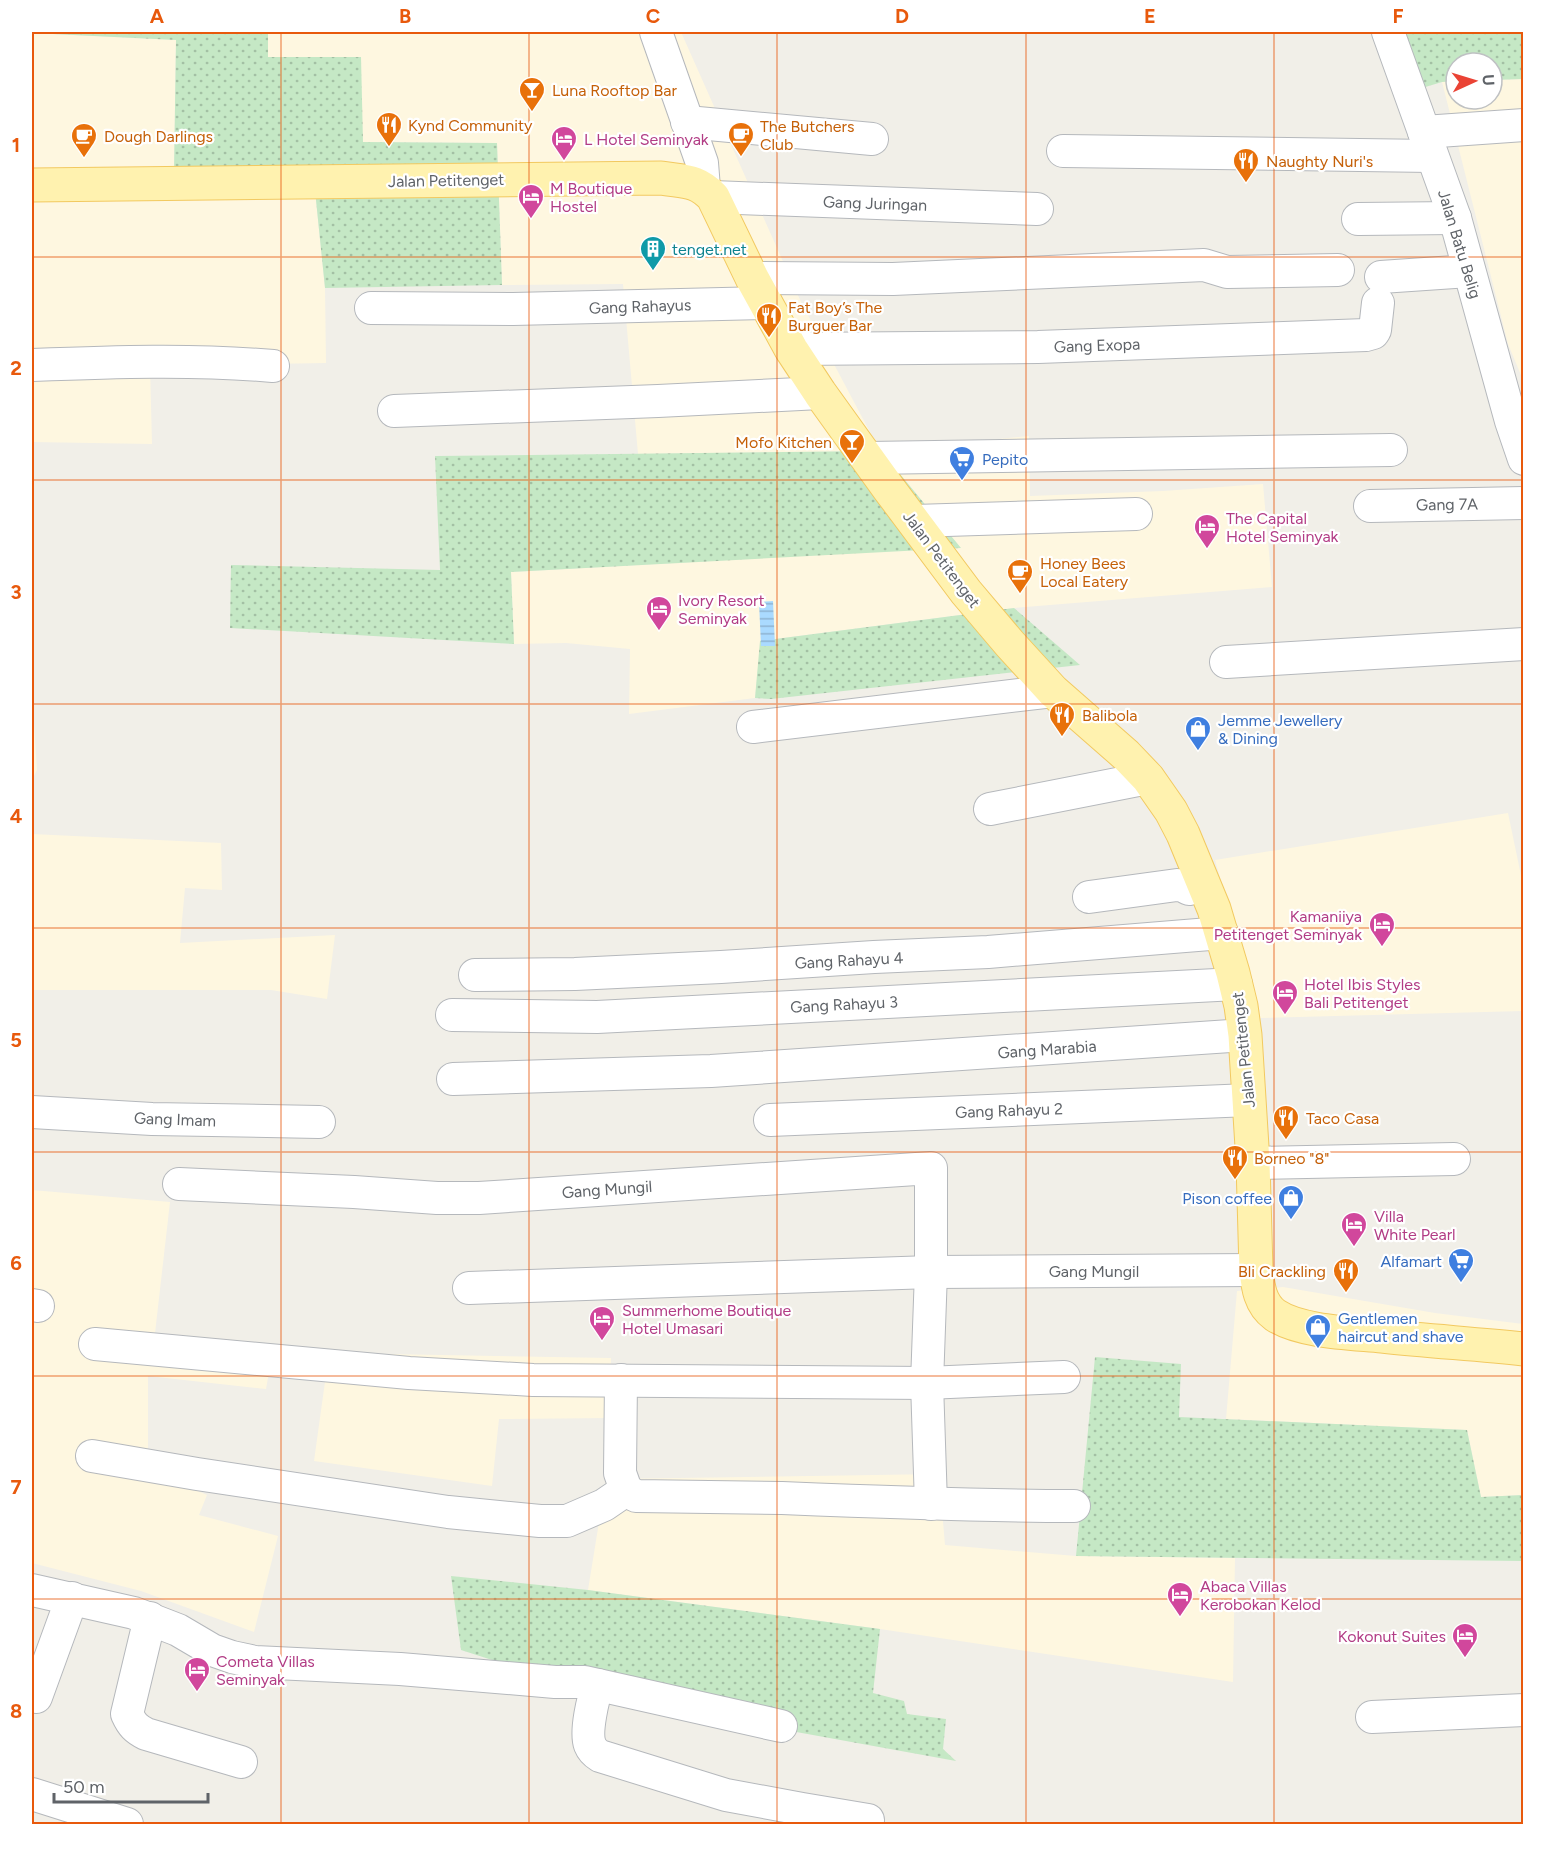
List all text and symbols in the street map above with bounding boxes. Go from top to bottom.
text: A [150,4,165,28]
text: B [399,4,411,28]
text: C [646,4,660,28]
text: D [895,4,909,28]
text: E [1144,4,1156,28]
text: F [1392,4,1404,28]
north arrow [1444,51,1504,111]
text: U [1479,74,1498,86]
bar icon: Luna Rooftop Bar [517,75,547,113]
place label: Luna Rooftop Bar [552,81,677,100]
restaurant icon: Kynd Community [374,110,404,148]
place label: Kynd Community [408,116,533,135]
place label: The Butchers Club [760,117,854,154]
cafe icon: The Butchers Club [726,120,756,158]
cafe icon: Dough Darlings [69,121,99,159]
hotel icon: L Hotel Seminyak [549,124,579,162]
place label: Dough Darlings [104,127,213,146]
place label: L Hotel Seminyak [584,130,709,149]
text: 1 [12,133,20,157]
restaurant icon: Naughty Nuri's [1231,146,1261,184]
place label: Naughty Nuri's [1266,152,1373,171]
street label: Jalan Petitenget [388,170,504,191]
place label: M Boutique Hostel [550,179,632,216]
hotel icon: M Boutique Hostel [516,182,546,220]
street label: Jalan Batu Belig [1434,187,1485,301]
street label: Gang Juringan [823,192,927,215]
building icon: tenget.net [638,234,668,272]
place label: tenget.net [672,240,747,259]
street label: Gang Rahayus [588,295,692,318]
place label: Fat Boy’s The Burguer Bar [788,298,882,335]
restaurant icon: Fat Boy’s The Burguer Bar [754,301,784,339]
street label: Gang Exopa [1053,334,1141,357]
text: 2 [10,356,22,380]
bar icon: Mofo Kitchen [837,427,867,465]
place label: Mofo Kitchen [735,433,832,452]
supermarket icon: Pepito [947,444,977,482]
place label: Pepito [982,450,1028,469]
street label: Gang 7A [1416,494,1478,515]
street label: Jalan Petitenget [899,507,984,612]
place label: The Capital Hotel Seminyak [1226,509,1339,546]
hotel icon: The Capital Hotel Seminyak [1192,512,1222,550]
place label: Honey Bees Local Eatery [1040,554,1129,591]
cafe icon: Honey Bees Local Eatery [1005,557,1035,595]
text: 3 [10,580,22,604]
place label: Ivory Resort Seminyak [678,591,764,628]
hotel icon: Ivory Resort Seminyak [644,594,674,632]
restaurant icon: Balibola [1047,700,1077,738]
place label: Balibola [1082,706,1138,725]
place label: Jemme Jewellery & Dining [1218,711,1343,748]
shop icon: Jemme Jewellery & Dining [1183,714,1213,752]
text: 4 [10,804,23,828]
place label: Kamaniiya Petitenget Seminyak [1214,907,1362,944]
hotel icon: Kamaniiya Petitenget Seminyak [1367,910,1397,948]
street label: Gang Rahayu 4 [794,948,904,973]
place label: Hotel Ibis Styles Bali Petitenget [1304,975,1420,1012]
hotel icon: Hotel Ibis Styles Bali Petitenget [1270,978,1300,1016]
street label: Jalan Petitenget [1228,991,1259,1109]
street label: Gang Rahayu 3 [790,992,898,1017]
text: 5 [10,1028,22,1052]
street label: Gang Marabia [997,1037,1097,1062]
street label: Gang Rahayu 2 [955,1099,1063,1122]
restaurant icon: Taco Casa [1271,1103,1301,1141]
street label: Gang Imam [134,1109,216,1130]
place label: Taco Casa [1306,1109,1379,1128]
restaurant icon: Borneo "8" [1220,1143,1250,1181]
place label: Borneo "8" [1254,1149,1329,1168]
street label: Gang Mungil [561,1177,653,1202]
shop icon: Pison coffee [1276,1183,1306,1221]
place label: Pison coffee [1182,1189,1272,1208]
place label: Villa White Pearl [1374,1207,1456,1244]
hotel icon: Villa White Pearl [1339,1210,1369,1248]
supermarket icon: Alfamart [1446,1246,1476,1284]
text: 6 [10,1251,22,1275]
place label: Alfamart [1380,1252,1442,1271]
restaurant icon: Bli Crackling [1331,1256,1361,1294]
street label: Gang Mungil [1049,1262,1139,1281]
place label: Bli Crackling [1238,1262,1326,1281]
place label: Summerhome Boutique Hotel Umasari [622,1301,792,1338]
hotel icon: Summerhome Boutique Hotel Umasari [587,1304,617,1342]
place label: Gentlemen haircut and shave [1338,1309,1464,1346]
shop icon: Gentlemen haircut and shave [1303,1312,1333,1350]
text: 7 [10,1475,22,1499]
place label: Abaca Villas Kerobokan Kelod [1200,1577,1321,1614]
hotel icon: Abaca Villas Kerobokan Kelod [1165,1580,1195,1618]
hotel icon: Kokonut Suites [1450,1621,1480,1659]
place label: Kokonut Suites [1338,1627,1446,1646]
place label: Cometa Villas Seminyak [216,1652,315,1689]
hotel icon: Cometa Villas Seminyak [182,1655,212,1693]
text: 8 [10,1699,22,1723]
scale bar [54,1766,208,1804]
text: 50 m [63,1776,105,1798]

